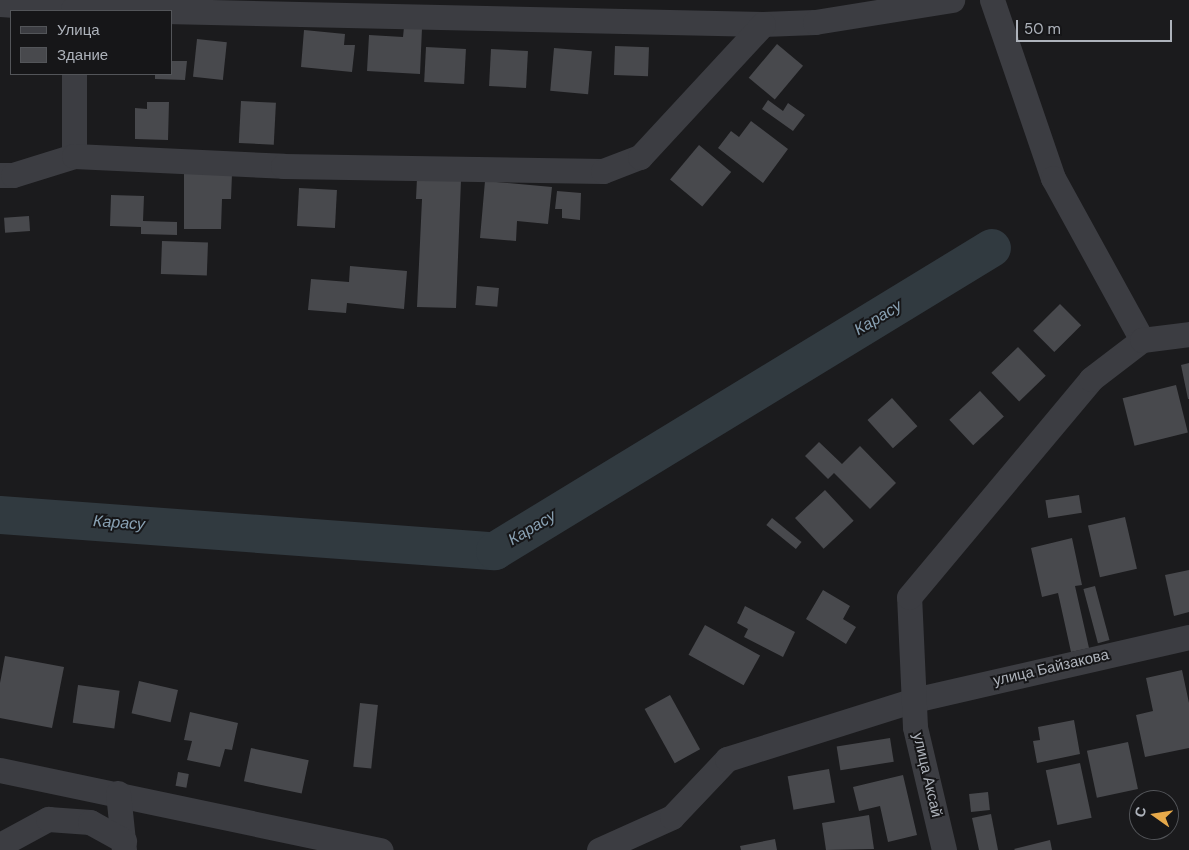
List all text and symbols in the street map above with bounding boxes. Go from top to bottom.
legend [10,10,172,75]
scale bar [1019,10,1175,42]
text: 50 m [1024,19,1061,39]
text: Улица [57,20,100,40]
text: Здание [57,45,108,65]
water label: Карасу [851,296,905,340]
water label: Карасу [505,506,559,550]
water label: Карасу [92,512,146,534]
street label: улица Байзакова [991,646,1111,690]
street label: улица Аксай [909,731,945,819]
north arrow [1129,790,1179,840]
text: С [1130,805,1150,819]

